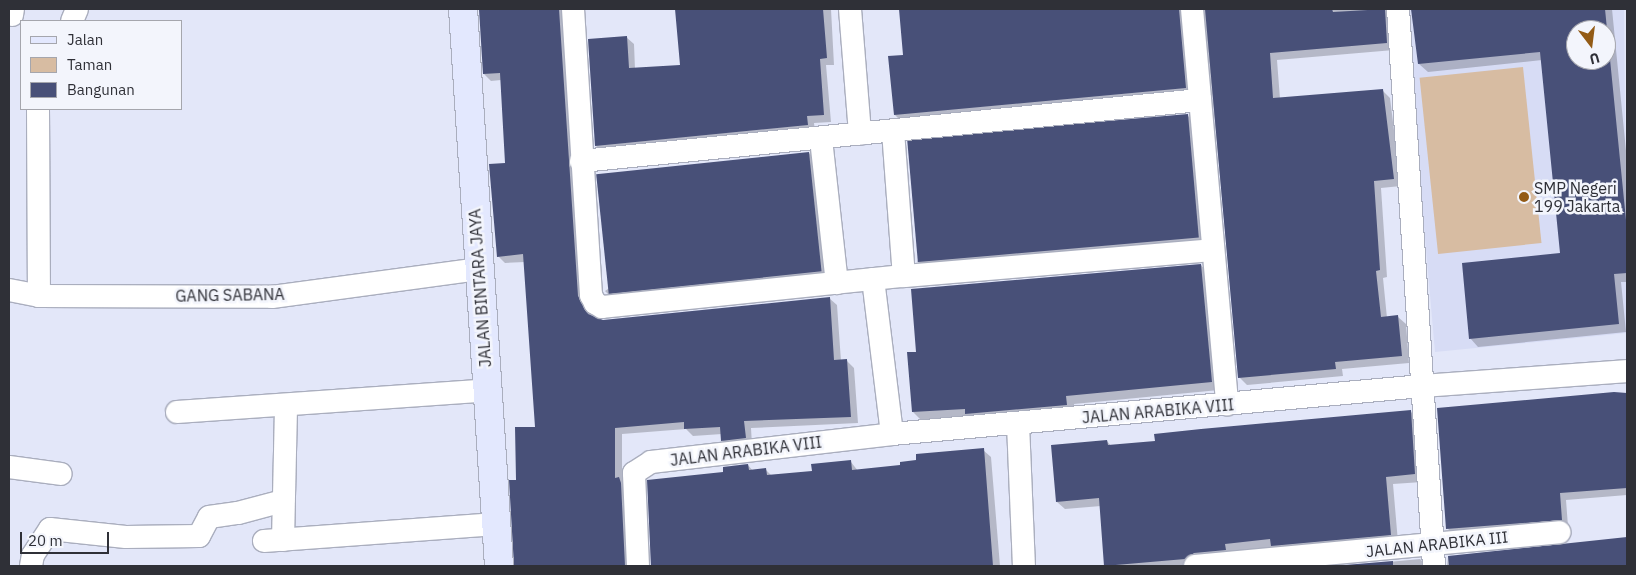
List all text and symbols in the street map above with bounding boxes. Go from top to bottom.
legend [20,20,182,110]
north arrow [1566,20,1616,70]
text: Jalan [67,30,103,49]
text: U [1588,49,1602,68]
text: Taman [67,55,112,74]
text: Bangunan [67,80,135,99]
place label: SMP Negeri 199 Jakarta [1534,178,1620,216]
marker: SMP Negeri 199 Jakarta [1518,191,1530,203]
street label: JALAN BINTARA JAYA [465,208,495,368]
street label: GANG SABANA [175,284,285,306]
street label: JALAN ARABIKA VIII [1081,395,1235,427]
street label: JALAN ARABIKA VIII [669,432,823,470]
scale bar [22,522,111,554]
street label: JALAN ARABIKA III [1365,527,1509,561]
text: 20 m [28,531,63,550]

